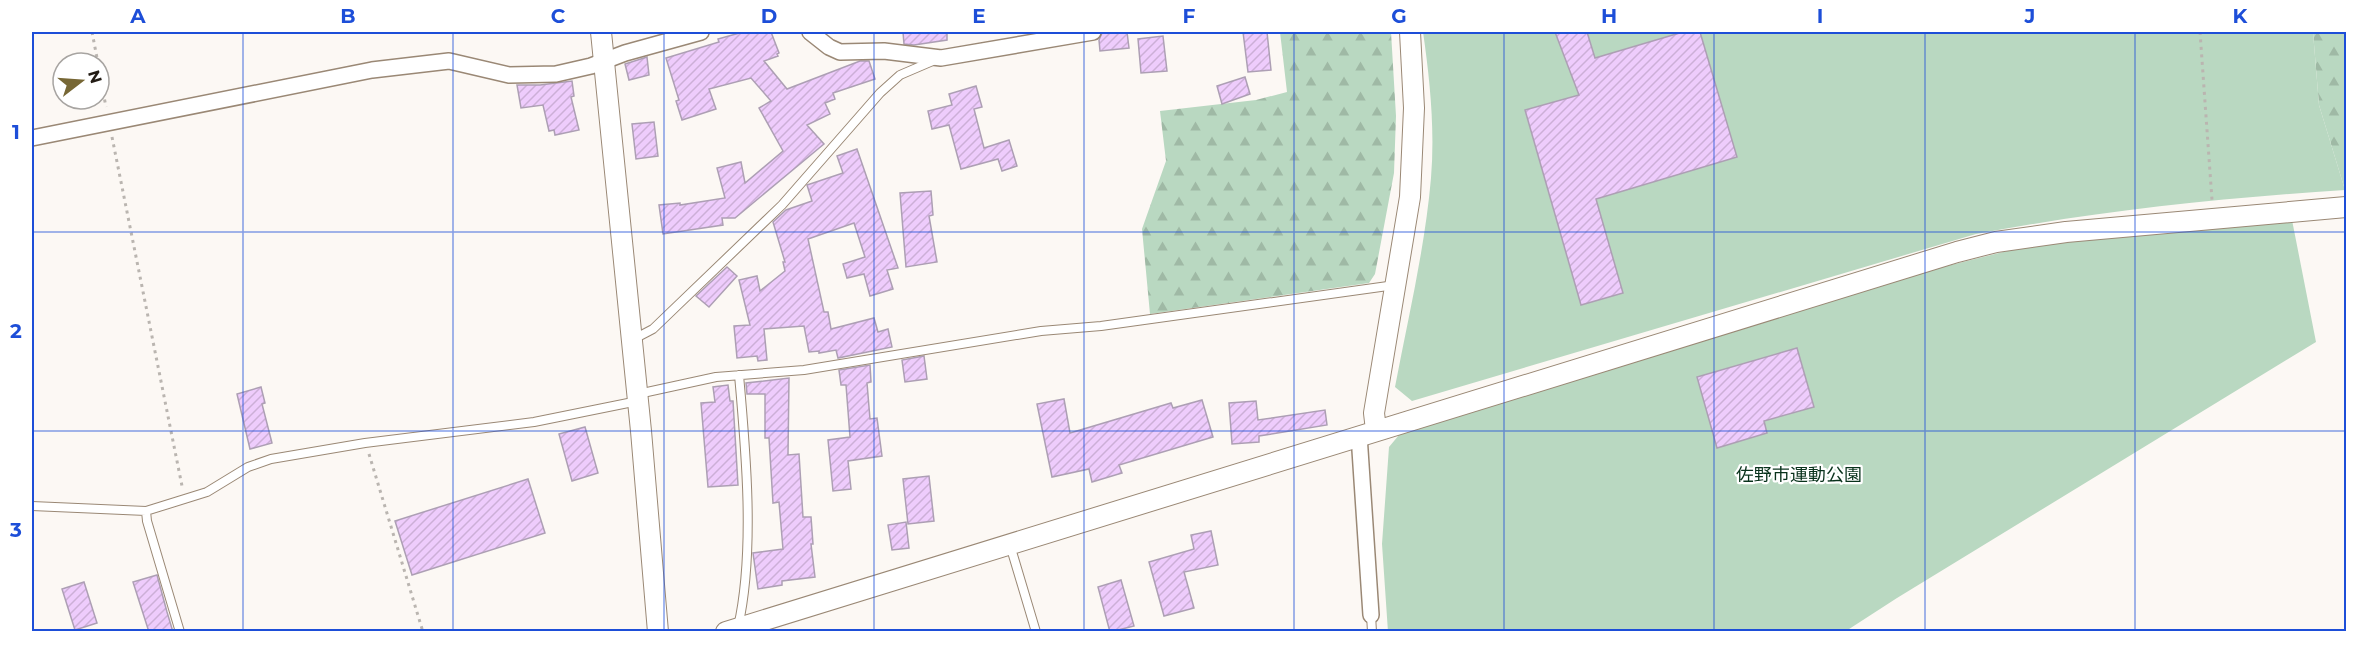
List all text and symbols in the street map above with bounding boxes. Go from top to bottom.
text: A [129,4,146,28]
text: B [340,4,356,28]
text: C [551,4,566,28]
text: D [761,4,777,28]
text: E [972,4,986,28]
text: F [1183,4,1196,28]
text: G [1391,4,1407,28]
text: H [1601,4,1617,28]
text: I [1817,4,1823,28]
text: J [2024,4,2035,28]
text: K [2233,4,2249,28]
north arrow [51,51,111,111]
text: N [84,68,106,86]
text: 1 [12,120,20,144]
text: 2 [10,319,22,343]
park label: 佐野市運動公園 [1736,464,1862,486]
text: 3 [9,518,22,542]

